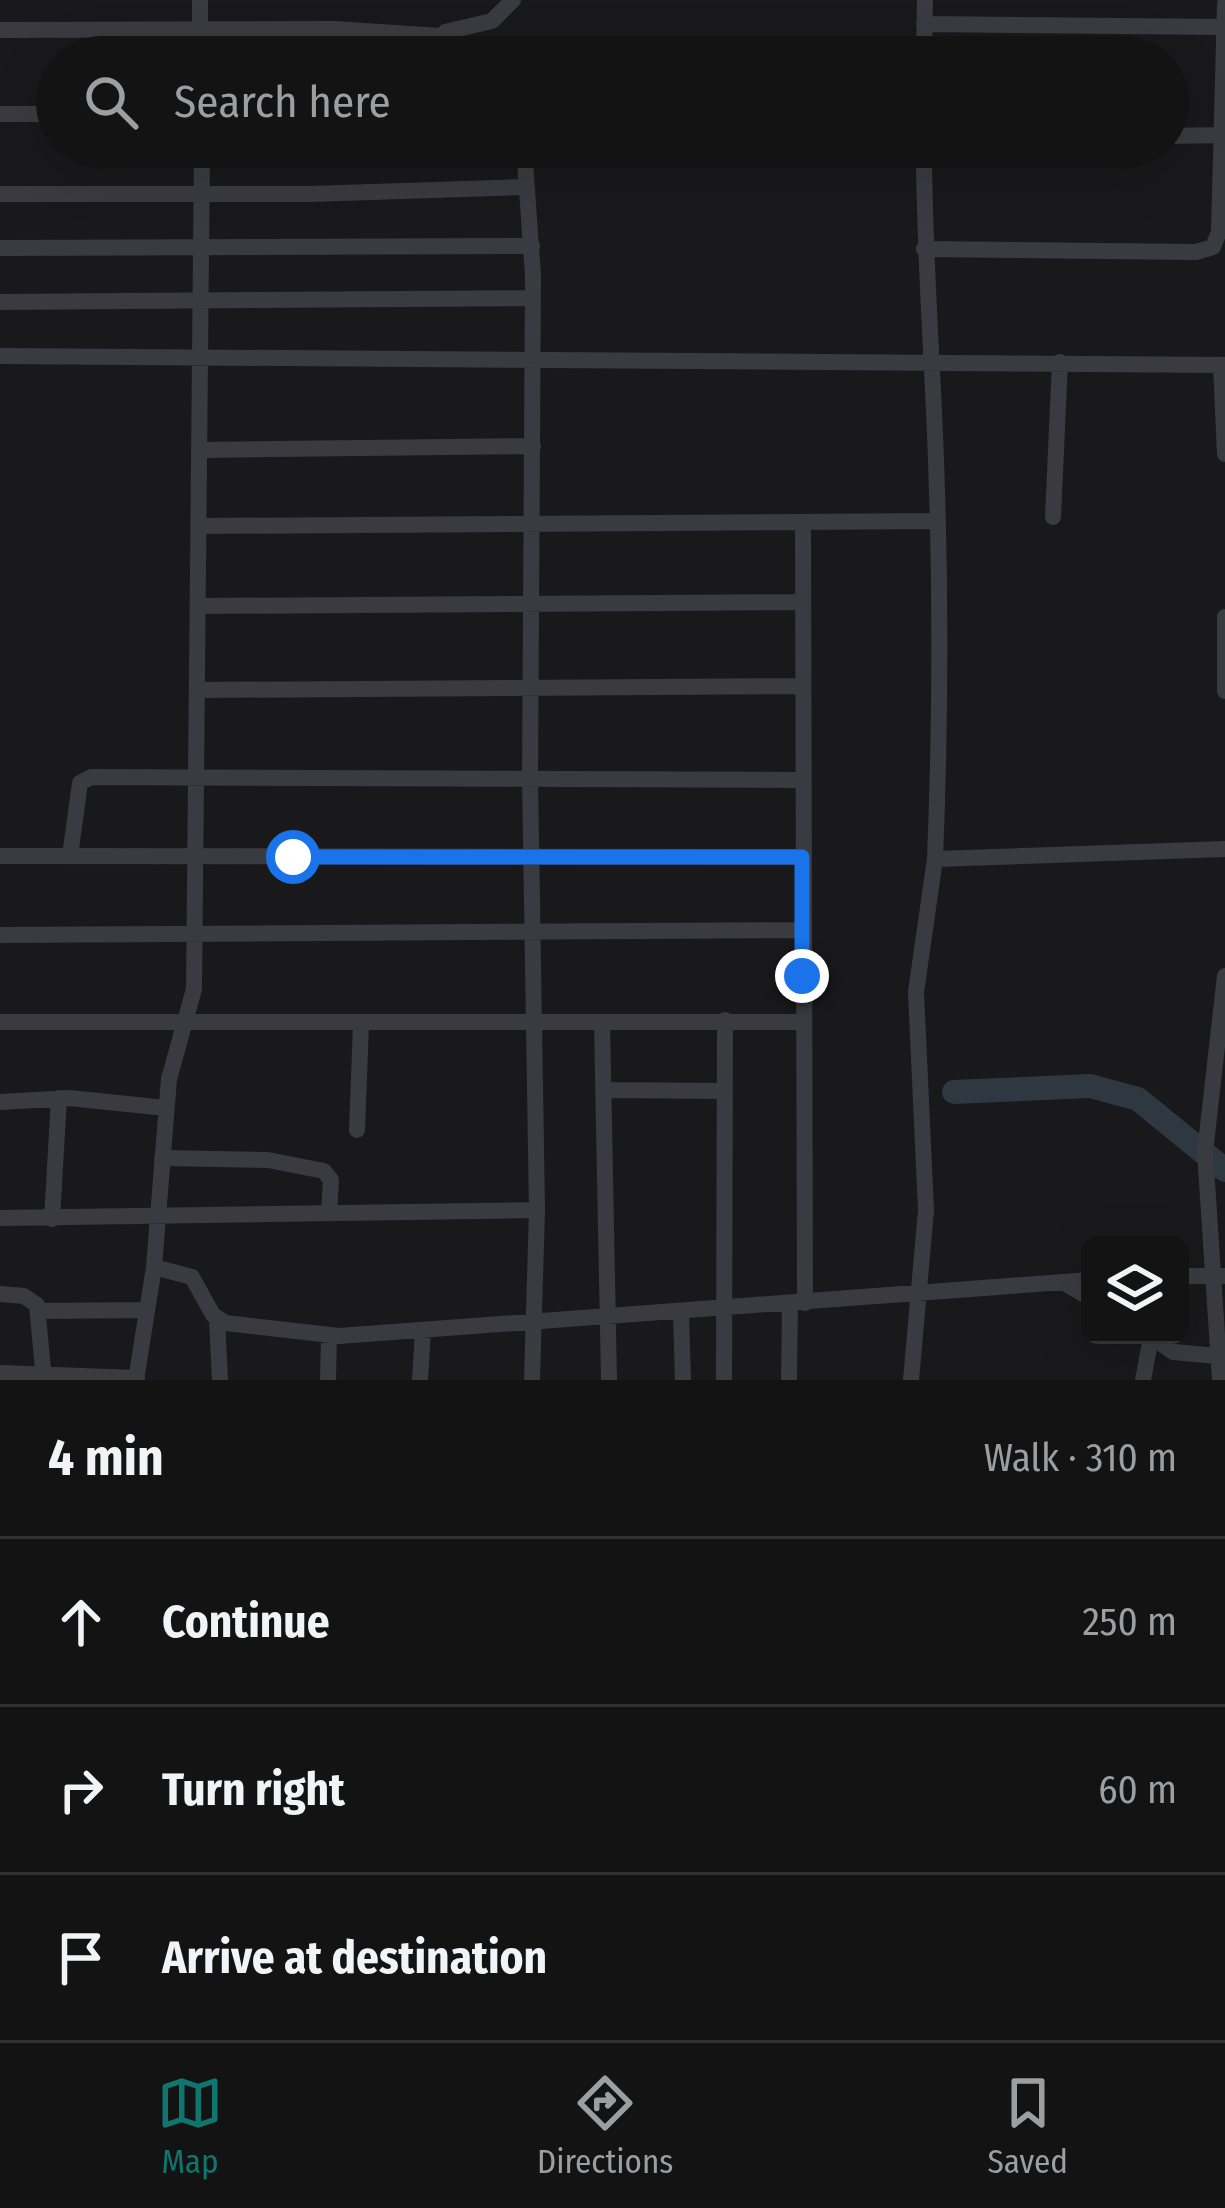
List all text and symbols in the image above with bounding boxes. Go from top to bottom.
search box [36,36,1189,168]
icon: search [78,69,144,135]
text: Search here [174,75,391,129]
route start [266,830,320,884]
route end [775,949,829,1003]
map controls [1081,1236,1189,1344]
button: layers [1081,1236,1189,1344]
text: 4 min [48,1427,164,1489]
text: Walk · 310 m [984,1435,1177,1481]
icon: ahead [48,1589,114,1655]
text: Continue [162,1595,330,1649]
text: 250 m [1082,1599,1177,1645]
icon: right [48,1757,114,1823]
text: Turn right [162,1763,345,1817]
text: 60 m [1098,1767,1177,1813]
icon: arrive [48,1925,114,1991]
text: Arrive at destination [162,1931,547,1985]
tab: Map [157,2070,223,2182]
tab: Directions [537,2070,673,2182]
tab: Saved [987,2070,1068,2182]

